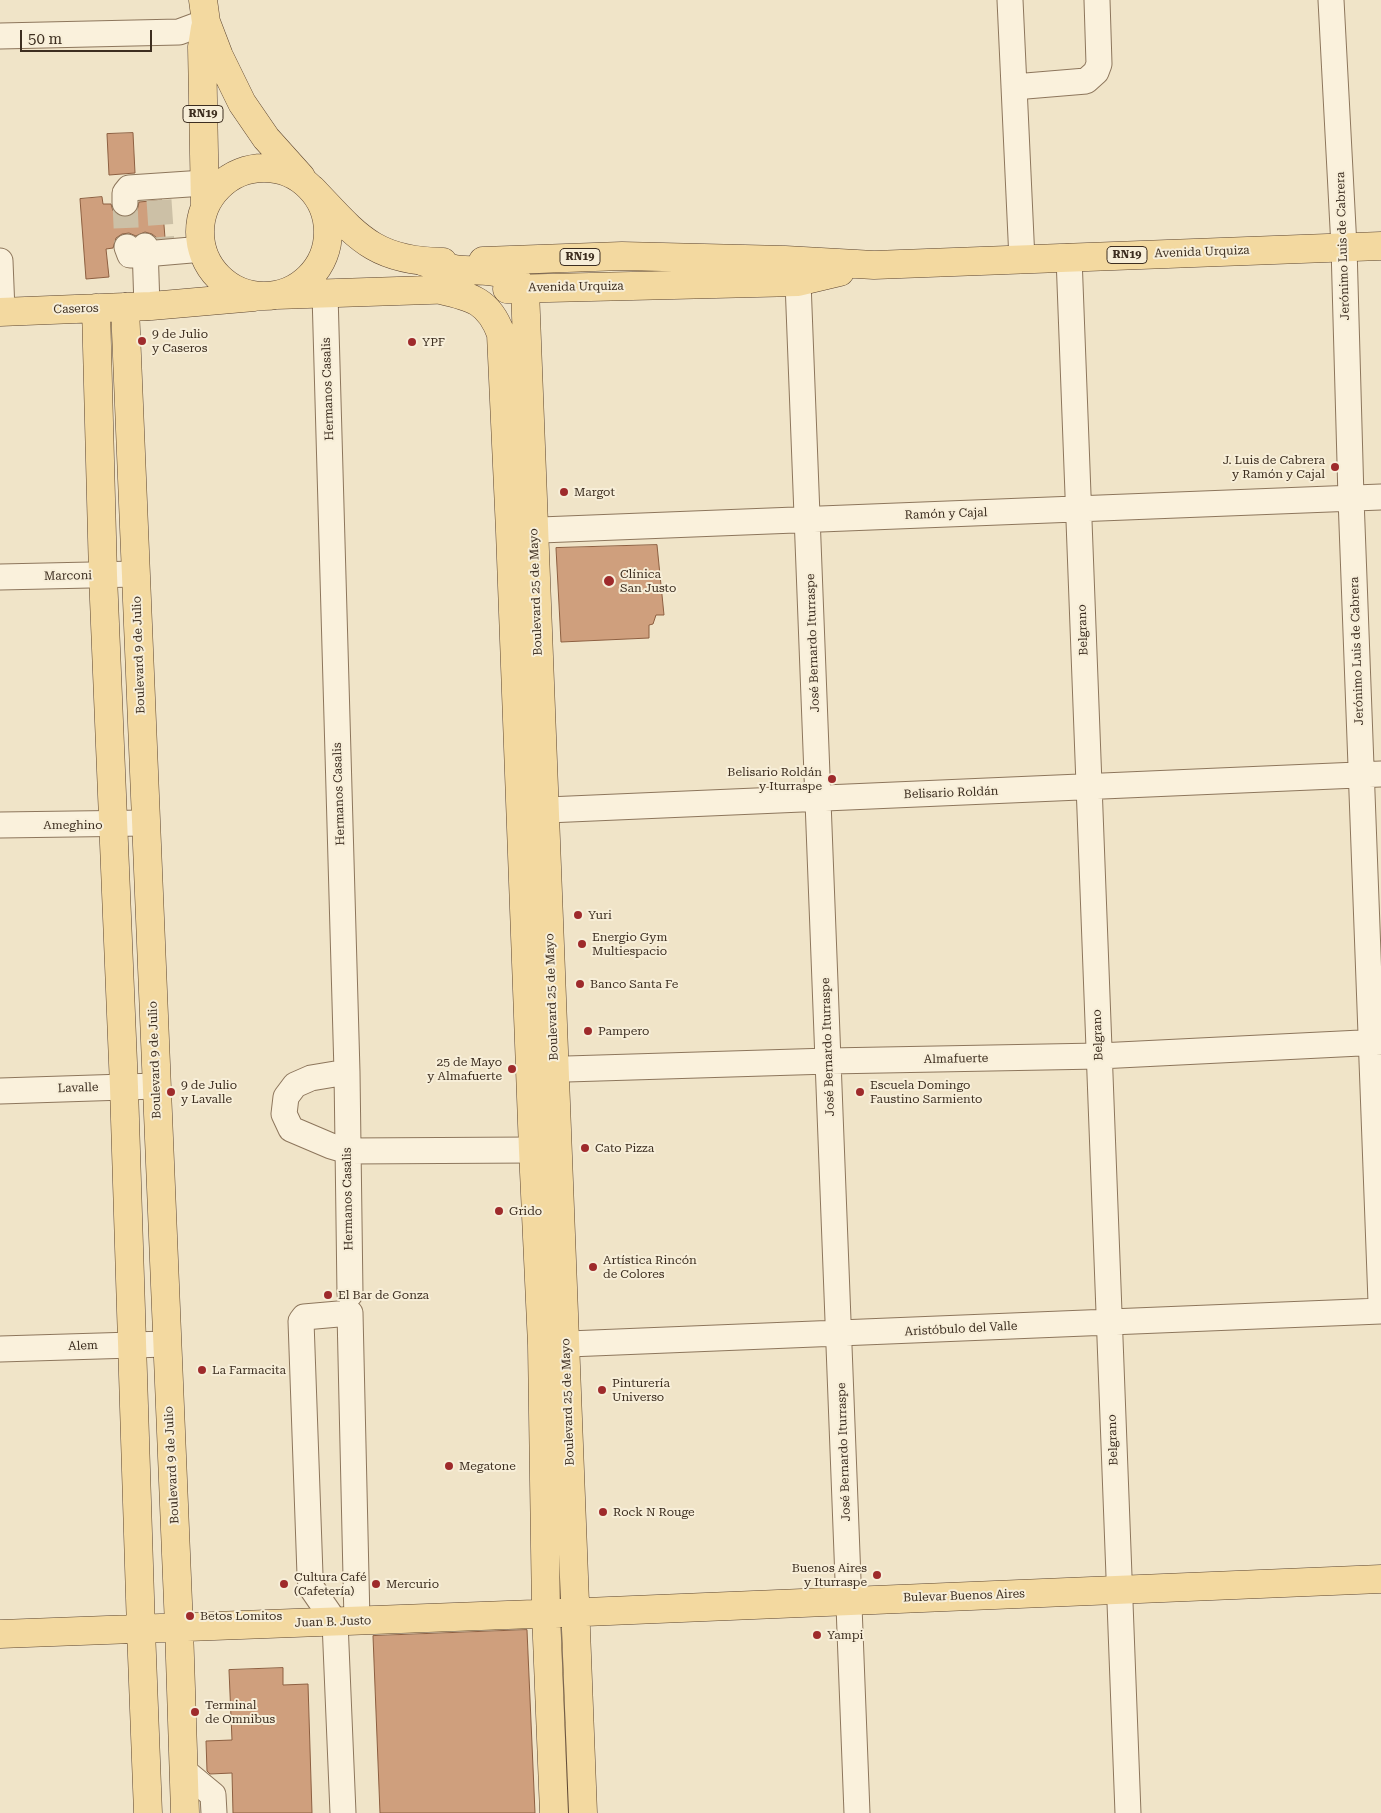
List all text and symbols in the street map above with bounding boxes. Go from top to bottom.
scale bar [22,20,155,52]
text: 50 m [28,30,62,48]
road number: RN19 [183,106,223,122]
street label: Jerónimo Luis de Cabrera [1333,171,1353,321]
street label: Avenida Urquiza [1154,243,1250,261]
road number: RN19 [1107,246,1147,264]
road number: RN19 [560,248,600,266]
street label: Avenida Urquiza [528,279,624,295]
street label: Caseros [53,301,99,317]
place label: 9 de Julio y Caseros [152,327,208,355]
marker: 9 de Julio y Caseros [136,335,148,347]
place label: YPF [422,335,445,349]
marker: YPF [406,336,418,348]
street label: Hermanos Casalis [319,337,337,441]
place label: J. Luis de Cabrera y Ramón y Cajal [1223,453,1325,481]
marker: J. Luis de Cabrera y Ramón y Cajal [1329,461,1341,473]
place label: Margot [574,485,615,499]
marker: Margot [558,486,570,498]
street label: Ramón y Cajal [904,505,988,523]
street label: Boulevard 25 de Mayo [527,528,545,656]
place label: Clínica San Justo [620,567,676,595]
street label: Marconi [44,568,92,584]
street label: José Bernardo Iturraspe [803,573,823,713]
marker: Clínica San Justo [602,574,616,588]
street label: Jerónimo Luis de Cabrera [1347,576,1367,726]
street label: Boulevard 9 de Julio [130,596,148,714]
street label: Belgrano [1075,604,1091,656]
street label: Hermanos Casalis [330,742,348,846]
place label: Belisario Roldán y Iturraspe [727,765,822,793]
marker: Belisario Roldán y Iturraspe [826,773,838,785]
street label: Belisario Roldán [903,784,999,802]
street label: Ameghino [43,818,103,832]
place label: Yuri [588,908,612,922]
marker: Yuri [572,909,584,921]
place label: Energio Gym Multiespacio [592,930,667,958]
street label: Boulevard 25 de Mayo [543,933,561,1061]
marker: Energio Gym Multiespacio [576,938,588,950]
place label: Banco Santa Fe [590,977,678,991]
street label: José Bernardo Iturraspe [818,977,838,1117]
marker: Banco Santa Fe [574,978,586,990]
street label: Boulevard 9 de Julio [146,1001,164,1119]
street label: Belgrano [1090,1009,1106,1061]
place label: Pampero [598,1024,649,1038]
marker: Pampero [582,1025,594,1037]
street label: Almafuerte [924,1051,988,1067]
place label: 25 de Mayo y Almafuerte [427,1055,502,1083]
marker: 25 de Mayo y Almafuerte [506,1063,518,1075]
place label: 9 de Julio y Lavalle [181,1078,237,1106]
place label: Escuela Domingo Faustino Sarmiento [870,1078,982,1106]
street label: Lavalle [57,1080,99,1096]
marker: 9 de Julio y Lavalle [165,1086,177,1098]
marker: Escuela Domingo Faustino Sarmiento [854,1086,866,1098]
place label: Cato Pizza [595,1141,654,1155]
marker: Cato Pizza [579,1142,591,1154]
street label: Hermanos Casalis [340,1147,356,1251]
place label: Grido [509,1204,542,1218]
marker: Grido [493,1205,505,1217]
place label: Artística Rincón de Colores [603,1253,697,1281]
marker: Artística Rincón de Colores [587,1261,599,1273]
place label: El Bar de Gonza [338,1288,429,1302]
marker: El Bar de Gonza [322,1289,334,1301]
street label: Aristóbulo del Valle [904,1319,1018,1339]
street label: Alem [68,1338,98,1354]
street label: Boulevard 25 de Mayo [559,1338,577,1466]
place label: La Farmacita [212,1363,286,1377]
marker: La Farmacita [196,1364,208,1376]
place label: Pinturería Universo [612,1376,670,1404]
street label: José Bernardo Iturraspe [834,1382,854,1522]
marker: Pinturería Universo [596,1384,608,1396]
street label: Boulevard 9 de Julio [162,1406,182,1524]
street label: Belgrano [1105,1414,1121,1466]
place label: Megatone [459,1459,516,1473]
marker: Megatone [443,1460,455,1472]
place label: Rock N Rouge [613,1505,695,1519]
marker: Rock N Rouge [597,1506,609,1518]
place label: Buenos Aires y Iturraspe [792,1561,867,1589]
marker: Buenos Aires y Iturraspe [871,1569,883,1581]
place label: Cultura Café (Cafetería) [294,1570,367,1598]
place label: Mercurio [386,1577,439,1591]
marker: Cultura Café (Cafetería) [278,1578,290,1590]
marker: Mercurio [370,1578,382,1590]
street label: Bulevar Buenos Aires [903,1587,1025,1605]
place label: Betos Lomitos [200,1609,282,1623]
marker: Betos Lomitos [184,1610,196,1622]
street label: Juan B. Justo [294,1613,372,1631]
place label: Yampi [827,1628,863,1642]
marker: Yampi [811,1629,823,1641]
place label: Terminal de Omnibus [205,1698,275,1726]
marker: Terminal de Omnibus [189,1706,201,1718]

